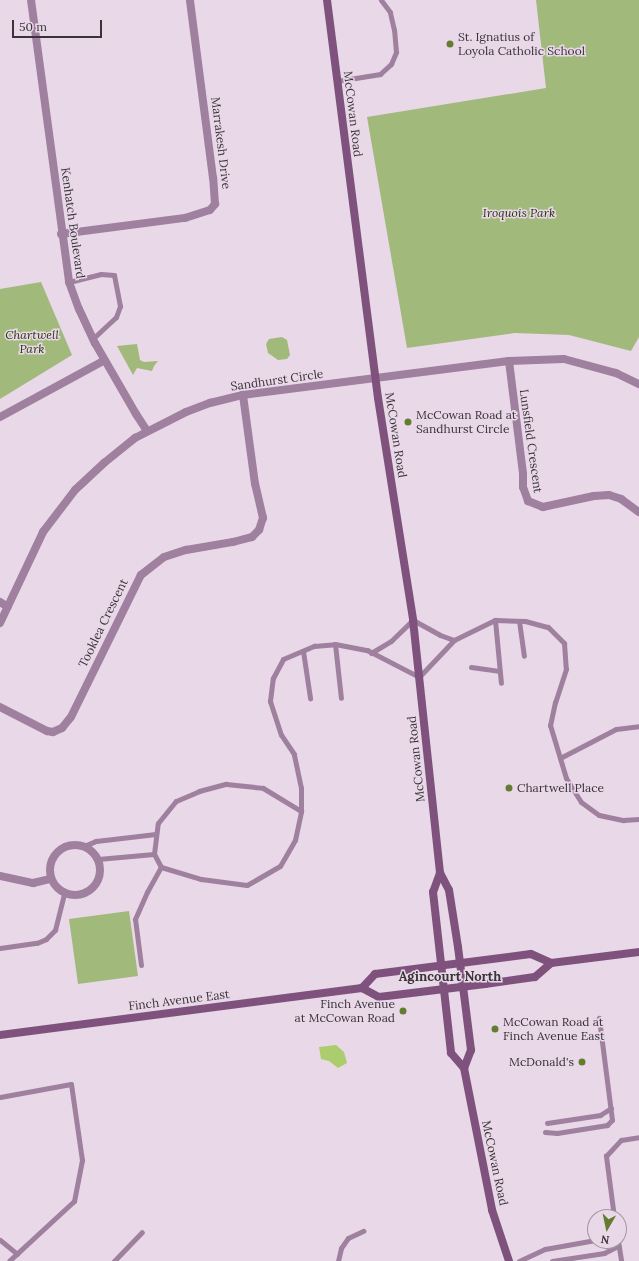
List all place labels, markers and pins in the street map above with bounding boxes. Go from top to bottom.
place label: St. Ignatius of Loyola Catholic School [458,30,585,58]
marker: St. Ignatius of Loyola Catholic School [445,39,455,49]
place label: McCowan Road at Sandhurst Circle [416,408,516,436]
marker: McCowan Road at Sandhurst Circle [403,417,413,427]
place label: Chartwell Place [517,781,604,795]
marker: Chartwell Place [504,783,514,793]
place label: Finch Avenue at McCowan Road [295,997,395,1025]
marker: Finch Avenue at McCowan Road [398,1006,408,1016]
place label: McCowan Road at Finch Avenue East [503,1015,605,1043]
marker: McCowan Road at Finch Avenue East [490,1024,500,1034]
place label: McDonald's [509,1055,574,1069]
marker: McDonald's [577,1057,587,1067]

